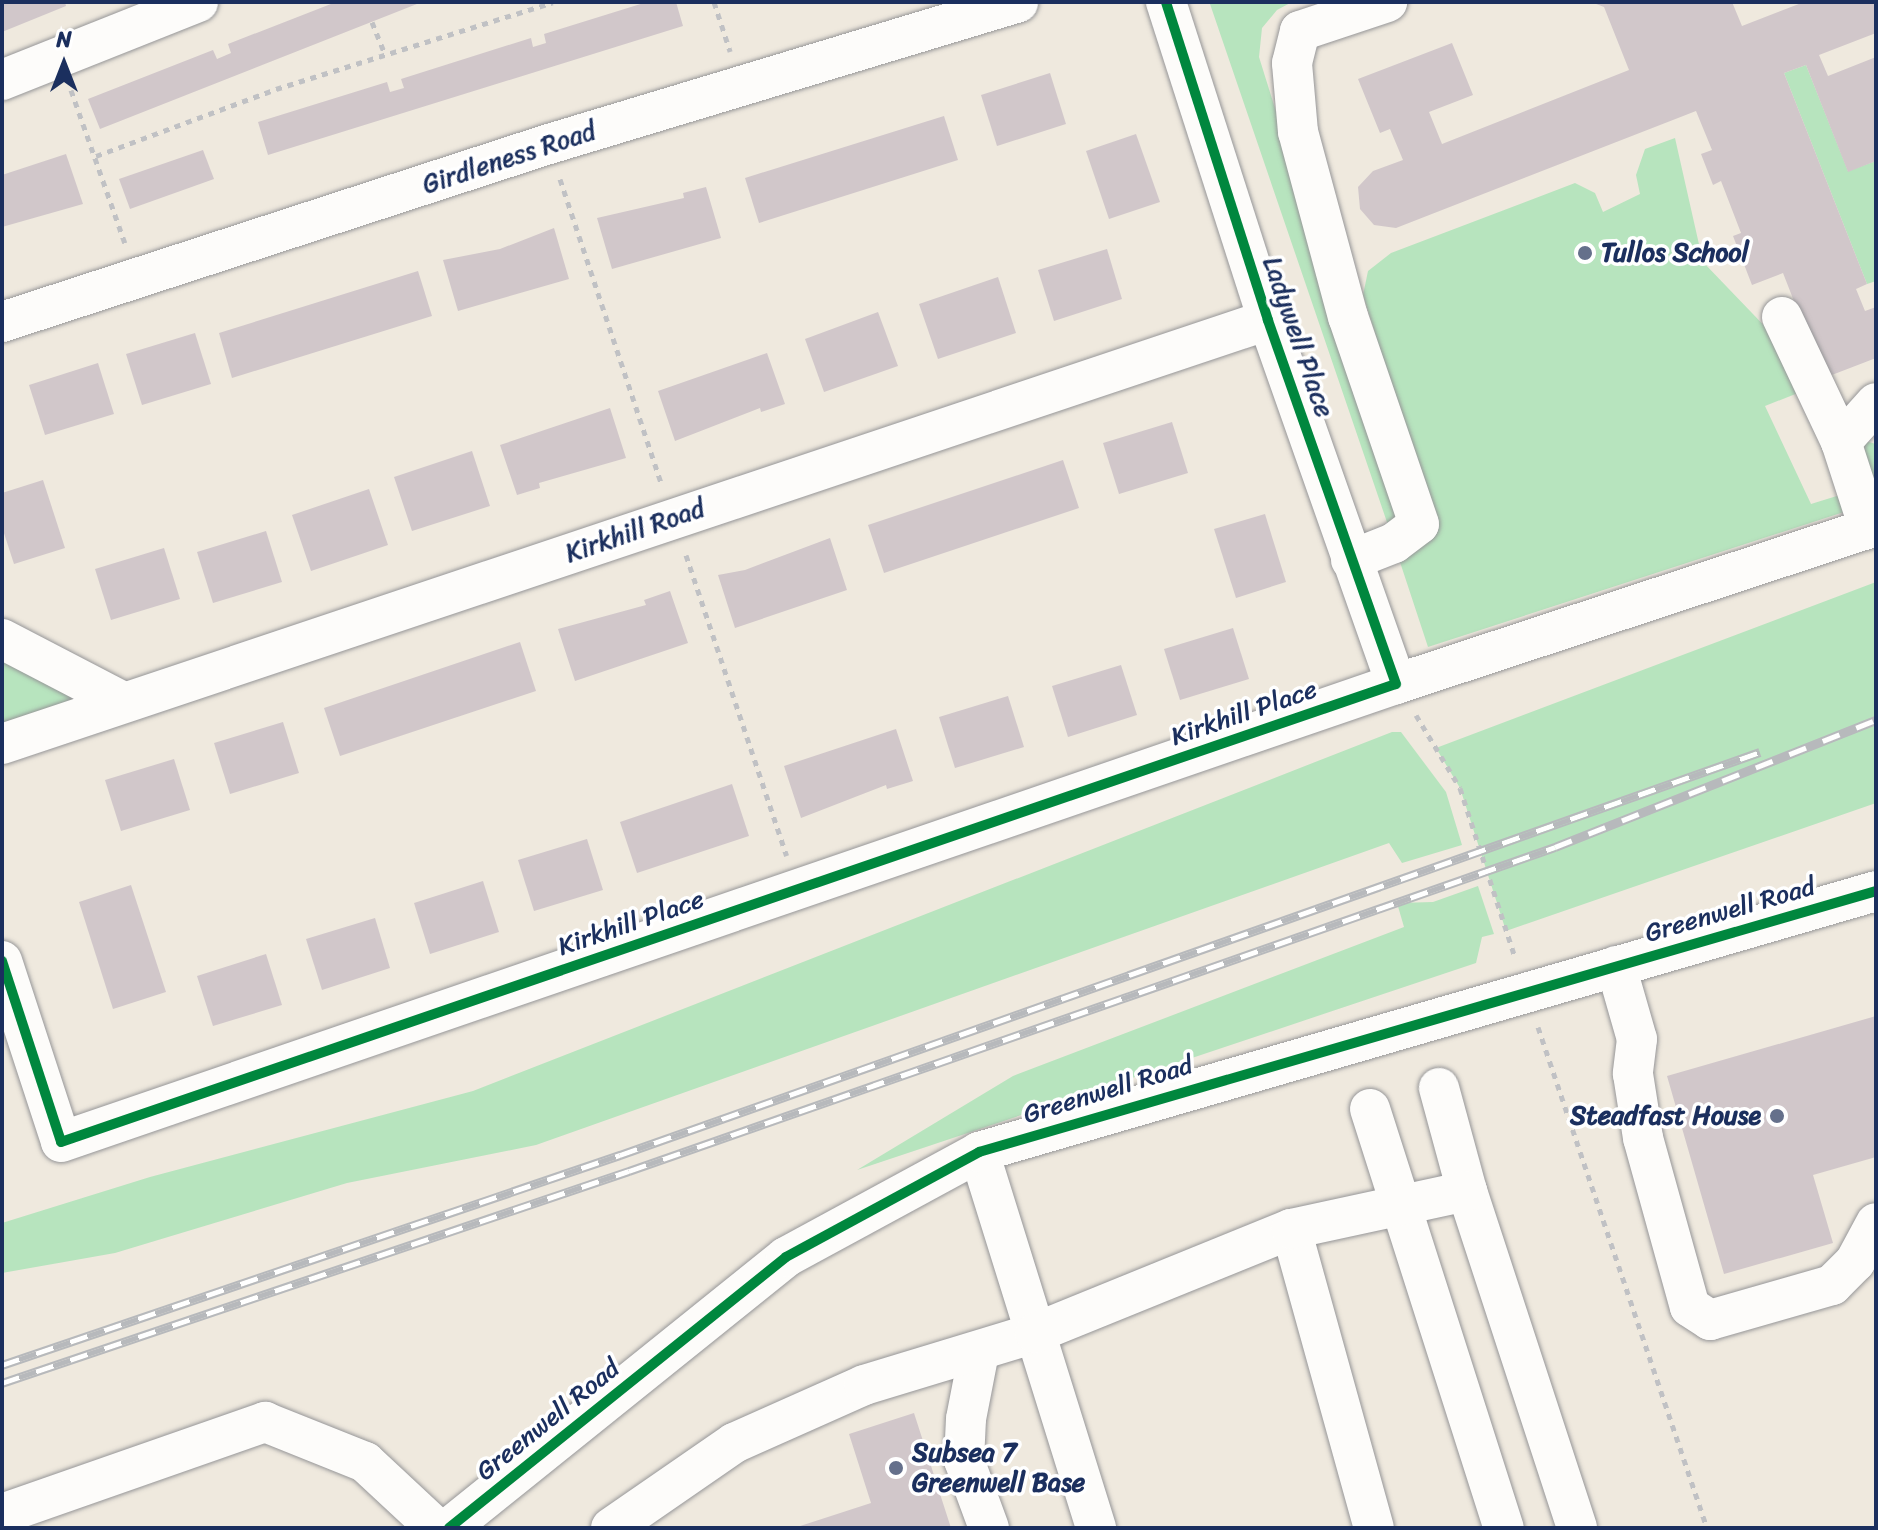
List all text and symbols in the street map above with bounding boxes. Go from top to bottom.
text: N [56,20,72,59]
north arrow [24,24,104,104]
street label: Girdleness Road [418,115,600,201]
place label: Tullos School [1601,237,1749,269]
marker: Tullos School [1576,244,1594,262]
street label: Ladywell Place [1256,253,1340,421]
street label: Kirkhill Road [561,493,709,569]
street label: Kirkhill Place [1167,673,1321,753]
street label: Greenwell Road [1641,871,1819,949]
street label: Kirkhill Place [554,883,708,963]
street label: Greenwell Road [1020,1049,1196,1131]
place label: Steadfast House [1569,1100,1761,1132]
marker: Steadfast House [1768,1107,1786,1125]
street label: Greenwell Road [470,1353,626,1487]
place label: Subsea 7 Greenwell Base [912,1437,1086,1498]
marker: Subsea 7 Greenwell Base [887,1459,905,1477]

